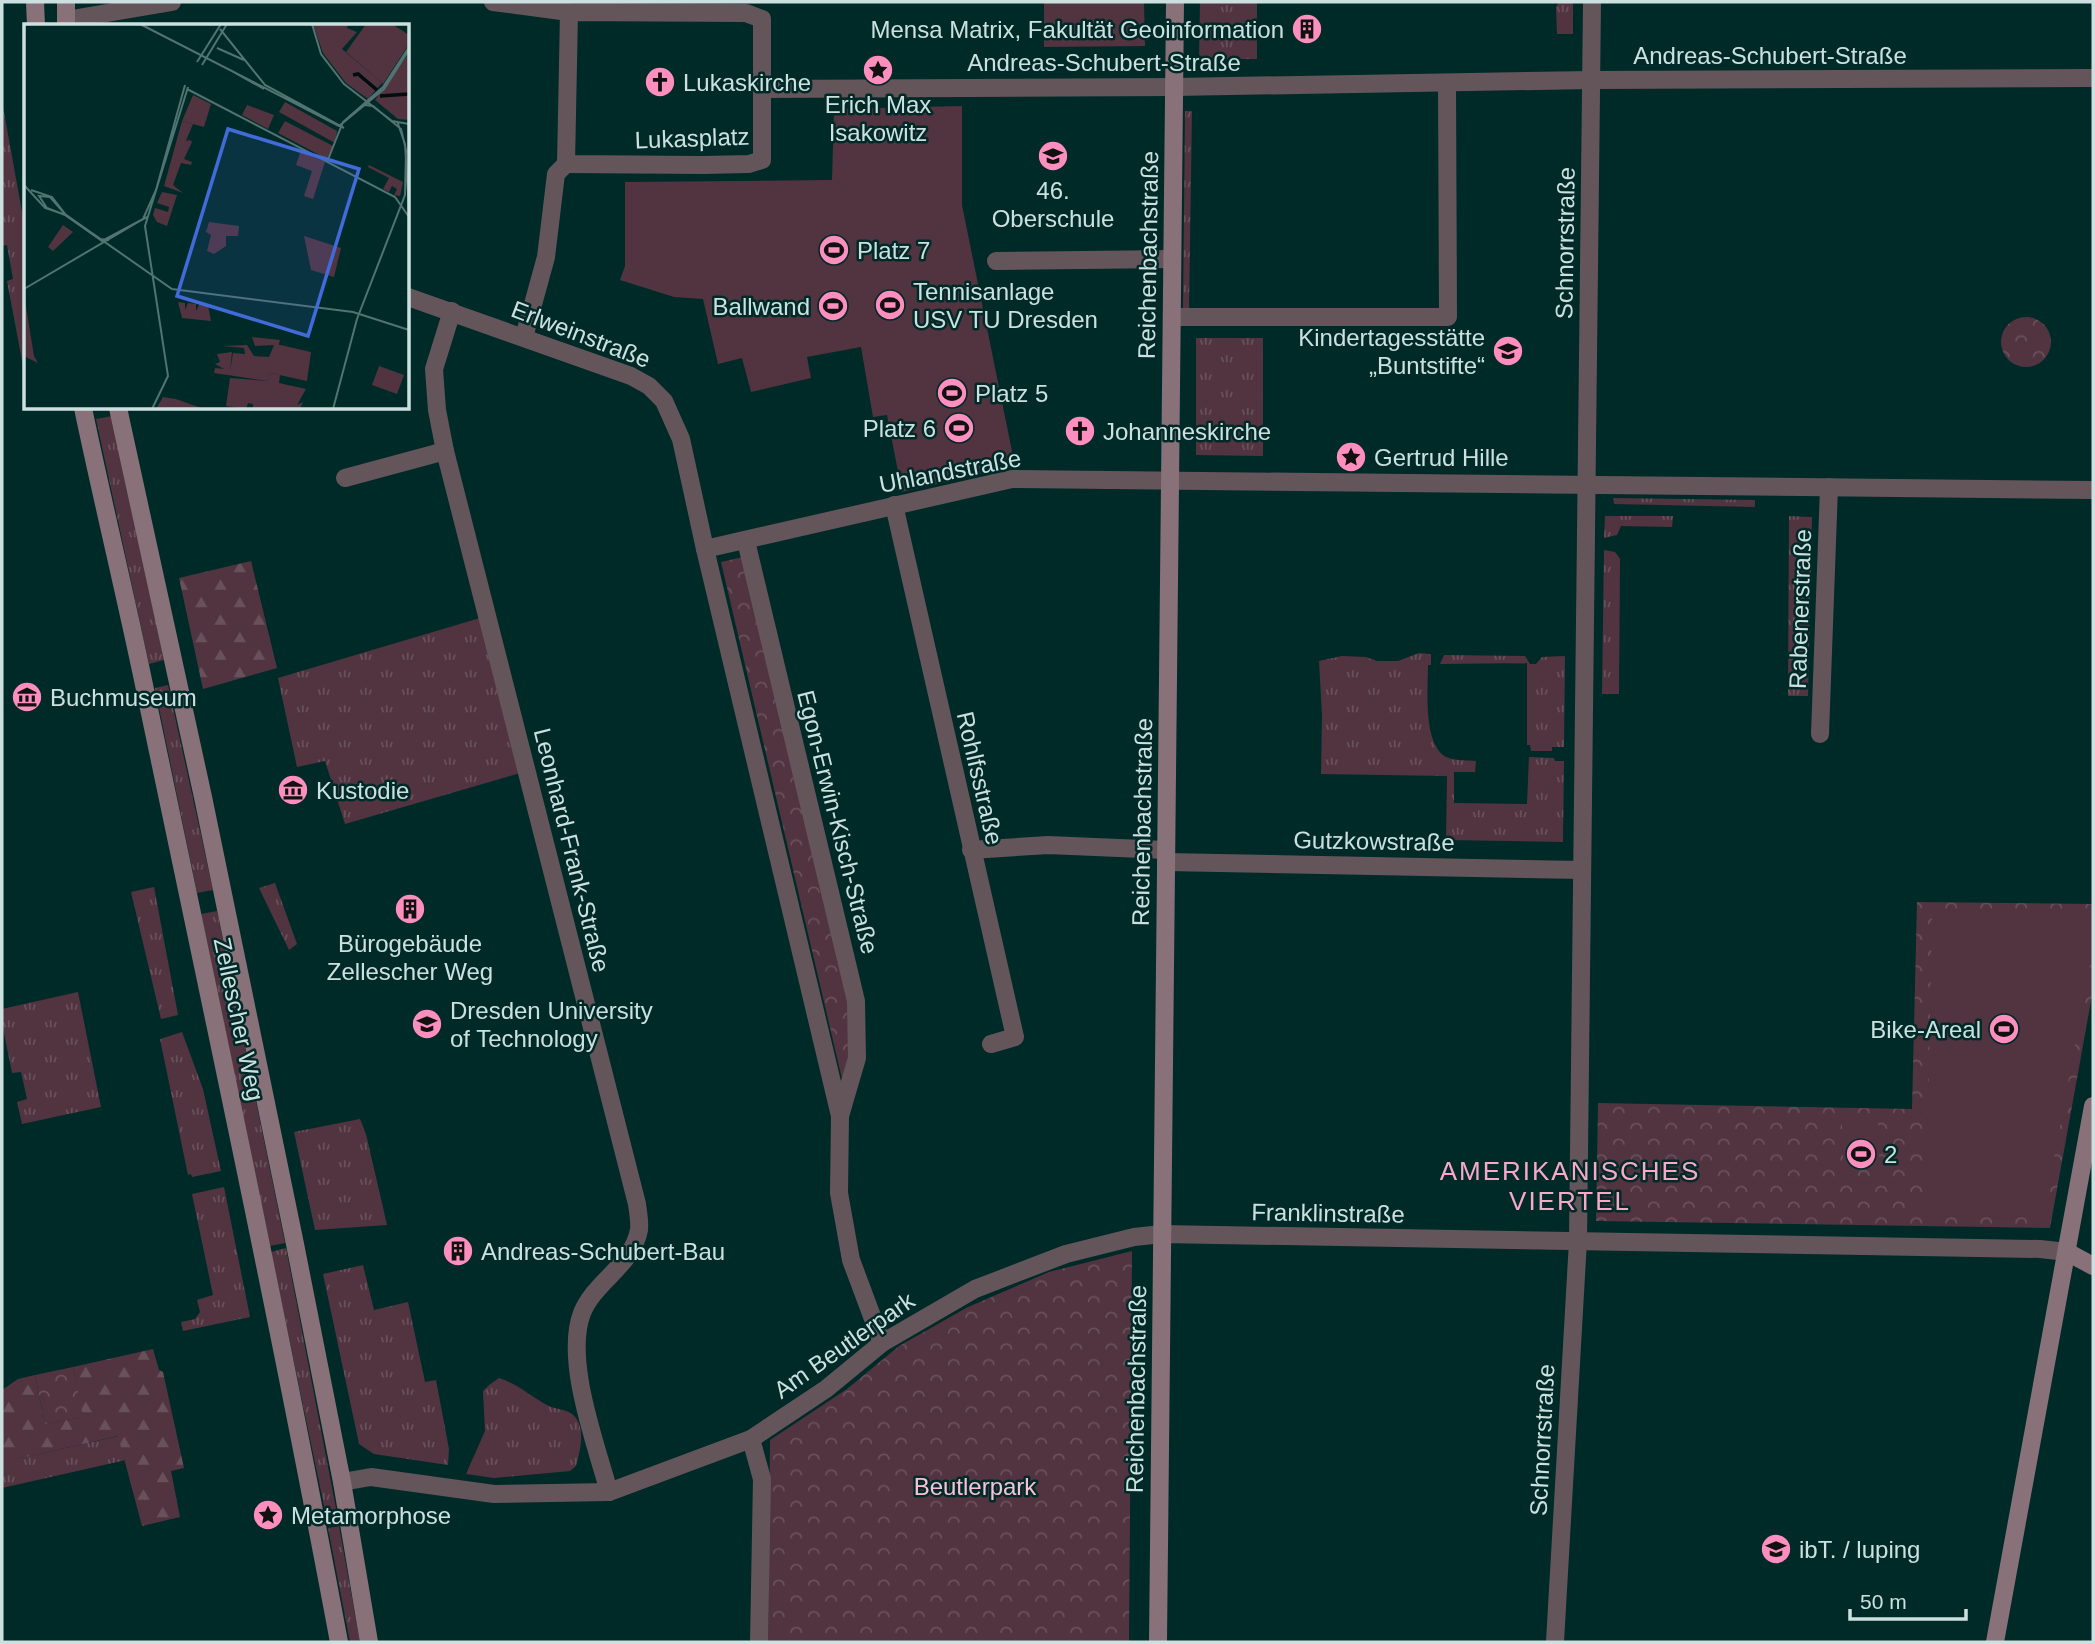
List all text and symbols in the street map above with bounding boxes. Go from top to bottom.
building icon: Mensa Matrix, Fakultät Geoinformation [1290,12,1324,46]
place label: Mensa Matrix, Fakultät Geoinformation [871,16,1284,43]
inset map [24,24,410,410]
street label: Andreas-Schubert-Straße [1633,42,1907,69]
street label: Andreas-Schubert-Straße [967,49,1241,76]
place icon: Erich Max Isakowitz [861,53,895,87]
church icon: Lukaskirche [643,65,677,99]
place label: Lukaskirche [683,69,811,96]
place label: Erich Max Isakowitz [825,91,931,146]
street label: Lukasplatz [634,123,750,153]
school or university icon: 46. Oberschule [1036,139,1070,173]
street label: Reichenbachstraße [1133,151,1163,359]
street label: Schnorrstraße [1550,167,1580,319]
place label: 46. Oberschule [992,177,1114,232]
sports icon: Platz 7 [817,233,851,267]
place label: Platz 7 [857,237,930,264]
place label: Tennisanlage USV TU Dresden [913,278,1098,333]
sports icon: Tennisanlage USV TU Dresden [873,288,907,322]
sports icon: Ballwand [816,289,850,323]
place label: Ballwand [713,293,810,320]
street label: Erlweinstraße [508,295,654,373]
place label: Kindertagesstätte „Buntstifte“ [1298,324,1485,379]
school or university icon: Kindertagesstätte „Buntstifte“ [1491,334,1525,368]
sports icon: Platz 5 [935,376,969,410]
place label: Platz 5 [975,380,1048,407]
sports icon: Platz 6 [942,411,976,445]
church icon: Johanneskirche [1063,414,1097,448]
place label: Platz 6 [863,415,936,442]
place label: Johanneskirche [1103,418,1271,445]
place icon: Gertrud Hille [1334,440,1368,474]
street label: Uhlandstraße [877,444,1023,498]
place label: Gertrud Hille [1374,444,1509,471]
street label: Rabenerstraße [1784,529,1816,689]
museum icon: Buchmuseum [10,680,44,714]
place label: Buchmuseum [50,684,197,711]
street label: Egon-Erwin-Kisch-Straße [792,687,884,957]
street label: Rohlfsstraße [952,709,1008,847]
street label: Reichenbachstraße [1127,718,1157,926]
street label: Leonhard-Frank-Straße [529,725,615,975]
museum icon: Kustodie [276,773,310,807]
place label: Kustodie [316,777,409,804]
street label: Gutzkowstraße [1293,826,1455,856]
building icon: Bürogebäude Zellescher Weg [393,892,427,926]
place label: Bürogebäude Zellescher Weg [327,930,493,985]
street label: Zellescher Weg [209,935,269,1103]
place label: Dresden University of Technology [450,997,653,1052]
school or university icon: Dresden University of Technology [410,1007,444,1041]
sports icon: Bike-Areal [1987,1012,2021,1046]
place label: Bike-Areal [1870,1016,1981,1043]
sports icon: 2 [1844,1137,1878,1171]
place label: 2 [1884,1141,1897,1168]
district label: AMERIKANISCHES VIERTEL [1440,1156,1700,1216]
street label: Franklinstraße [1251,1198,1405,1228]
building icon: Andreas-Schubert-Bau [441,1234,475,1268]
place label: Andreas-Schubert-Bau [481,1238,725,1265]
street label: Reichenbachstraße [1121,1285,1151,1493]
street label: Am Beutlerpark [769,1286,920,1403]
street label: Schnorrstraße [1525,1363,1559,1517]
park label: Beutlerpark [914,1473,1037,1500]
place icon: Metamorphose [251,1498,285,1532]
place label: Metamorphose [291,1502,451,1529]
school or university icon: ibT. / luping [1759,1532,1793,1566]
place label: ibT. / luping [1799,1536,1920,1563]
scale bar [1850,1578,1966,1622]
text: 50 m [1860,1590,1907,1613]

